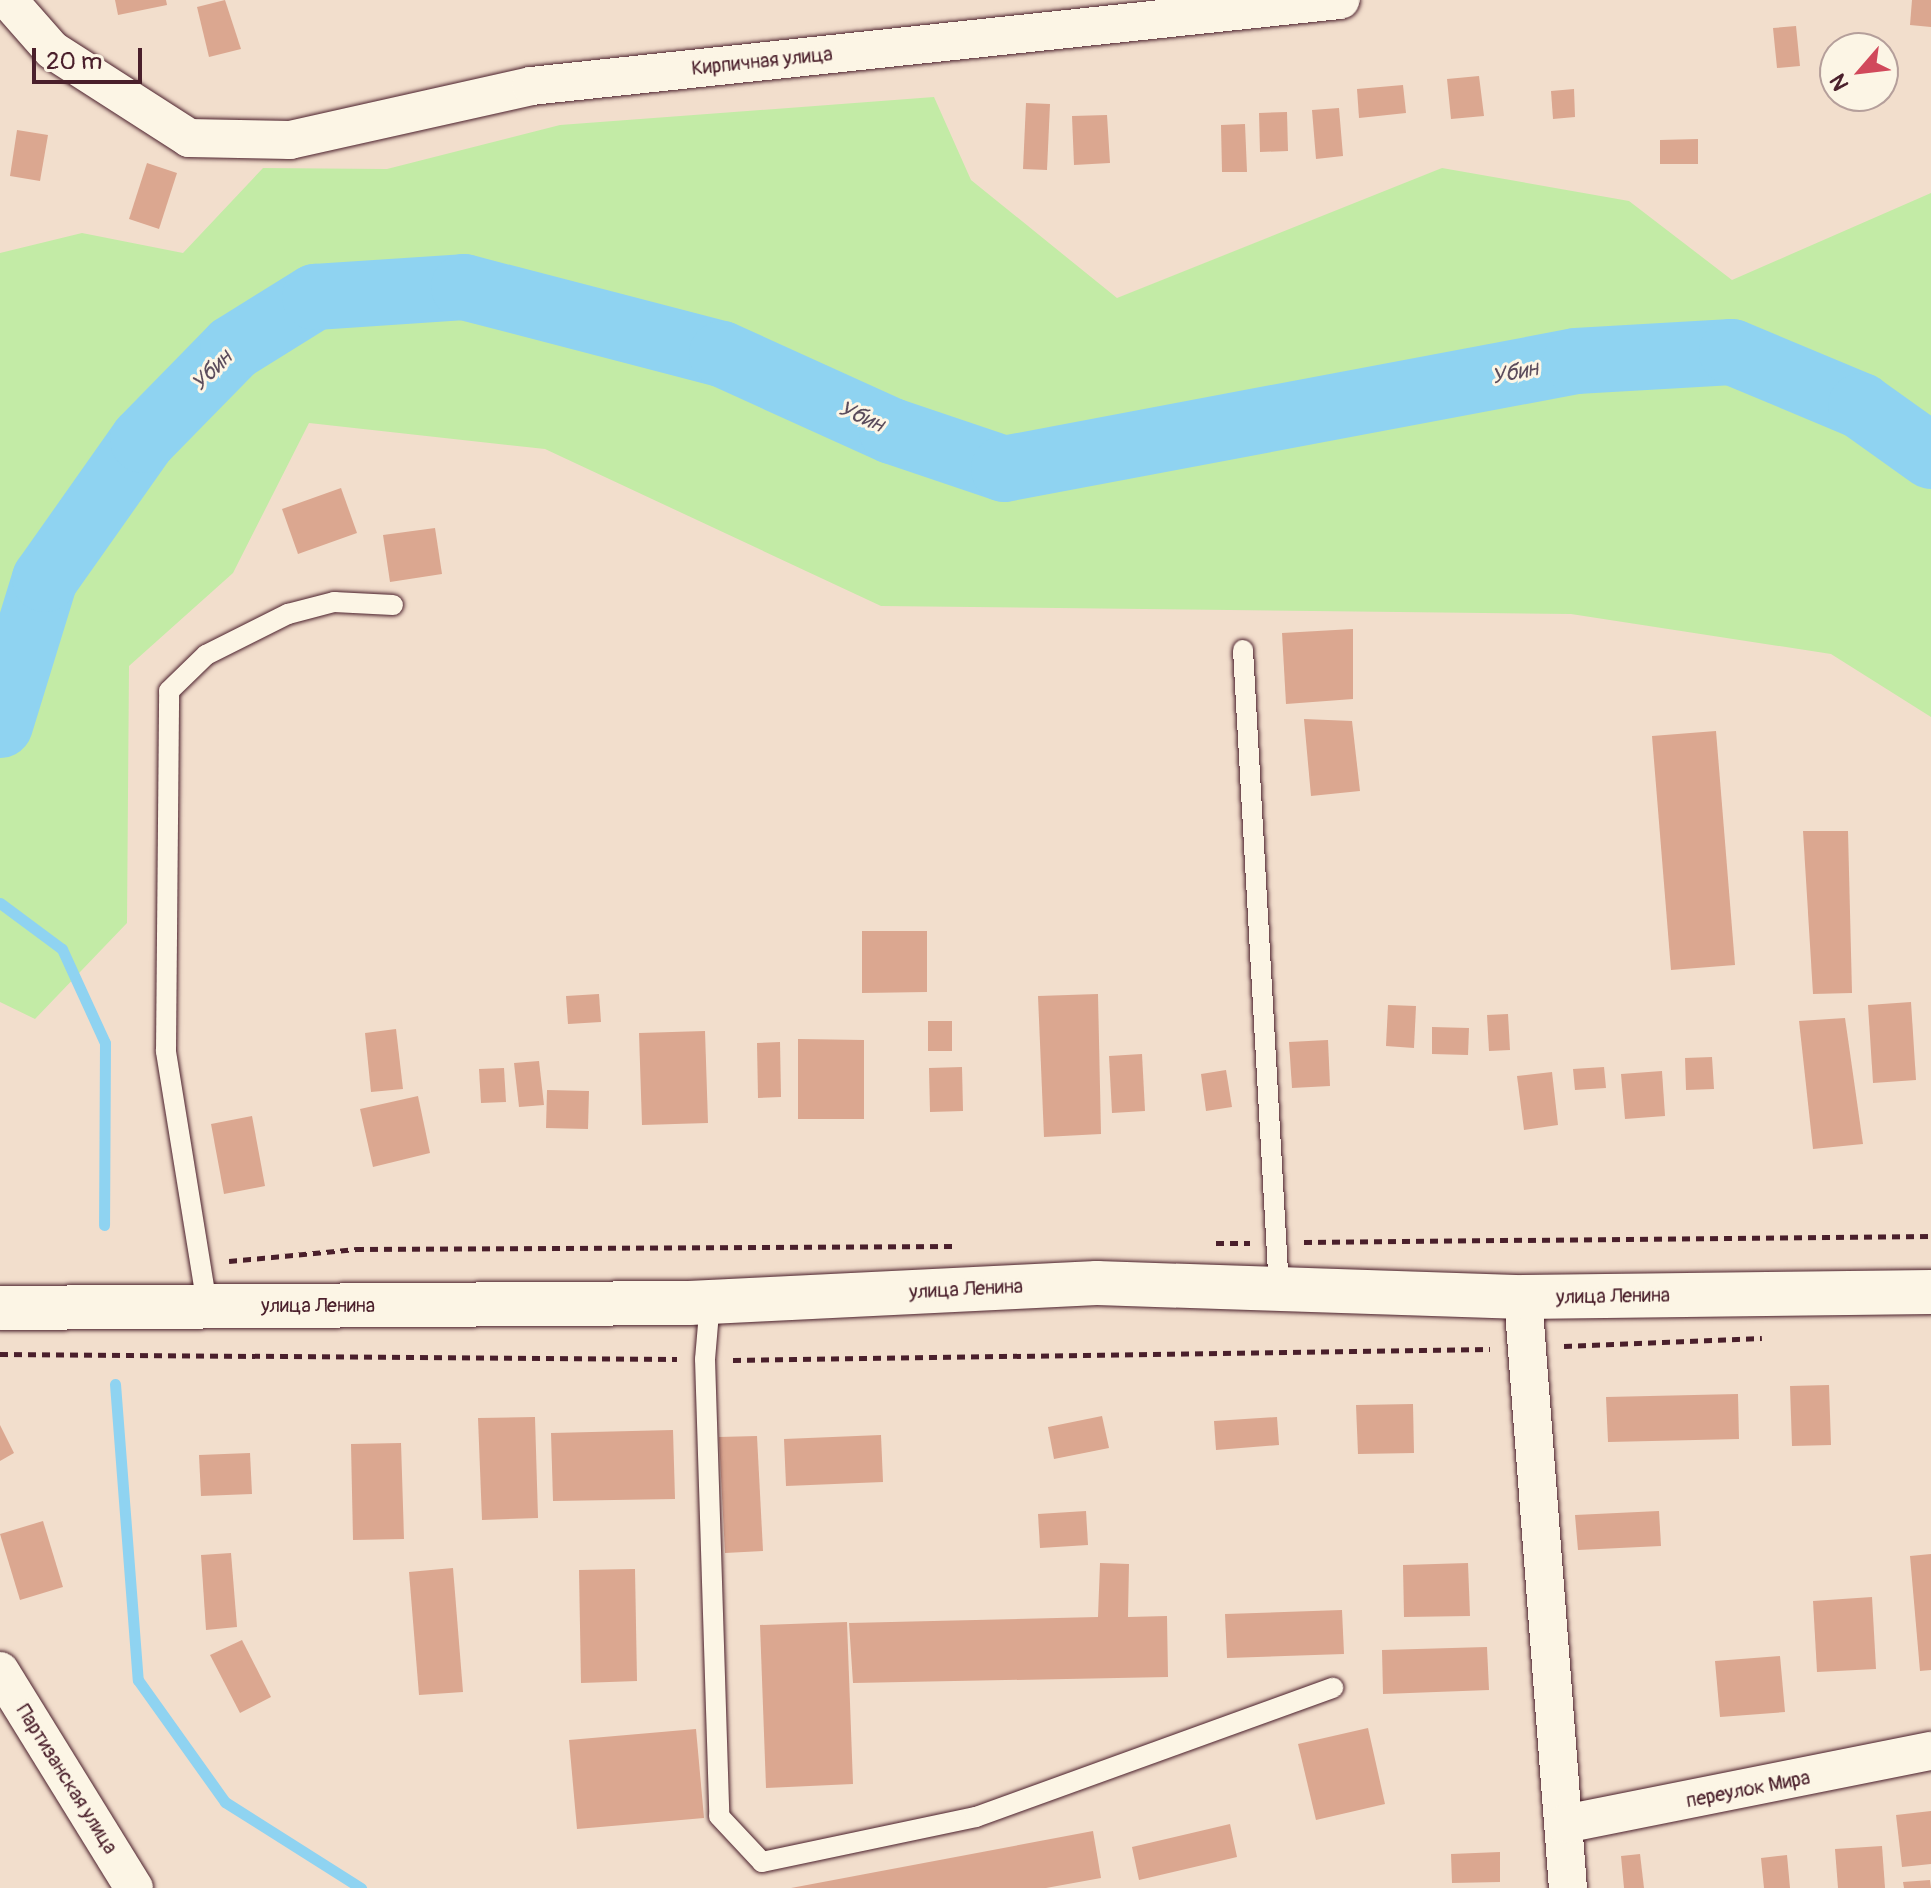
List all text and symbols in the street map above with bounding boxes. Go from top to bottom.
scale bar [36,32,146,82]
north arrow [1819,32,1899,112]
street label: Кирпичная улица [690,42,834,80]
text: 20 m [46,47,102,76]
text: N [1824,69,1855,95]
water label: Убин [186,345,238,397]
water label: Убин [1490,356,1540,390]
water label: Убин [834,395,888,439]
street label: улица Ленина [908,1274,1024,1304]
street label: улица Ленина [1556,1283,1670,1309]
street label: улица Ленина [261,1293,375,1317]
street label: Партизанская улица [11,1700,123,1858]
street label: переулок Мира [1684,1765,1812,1813]

